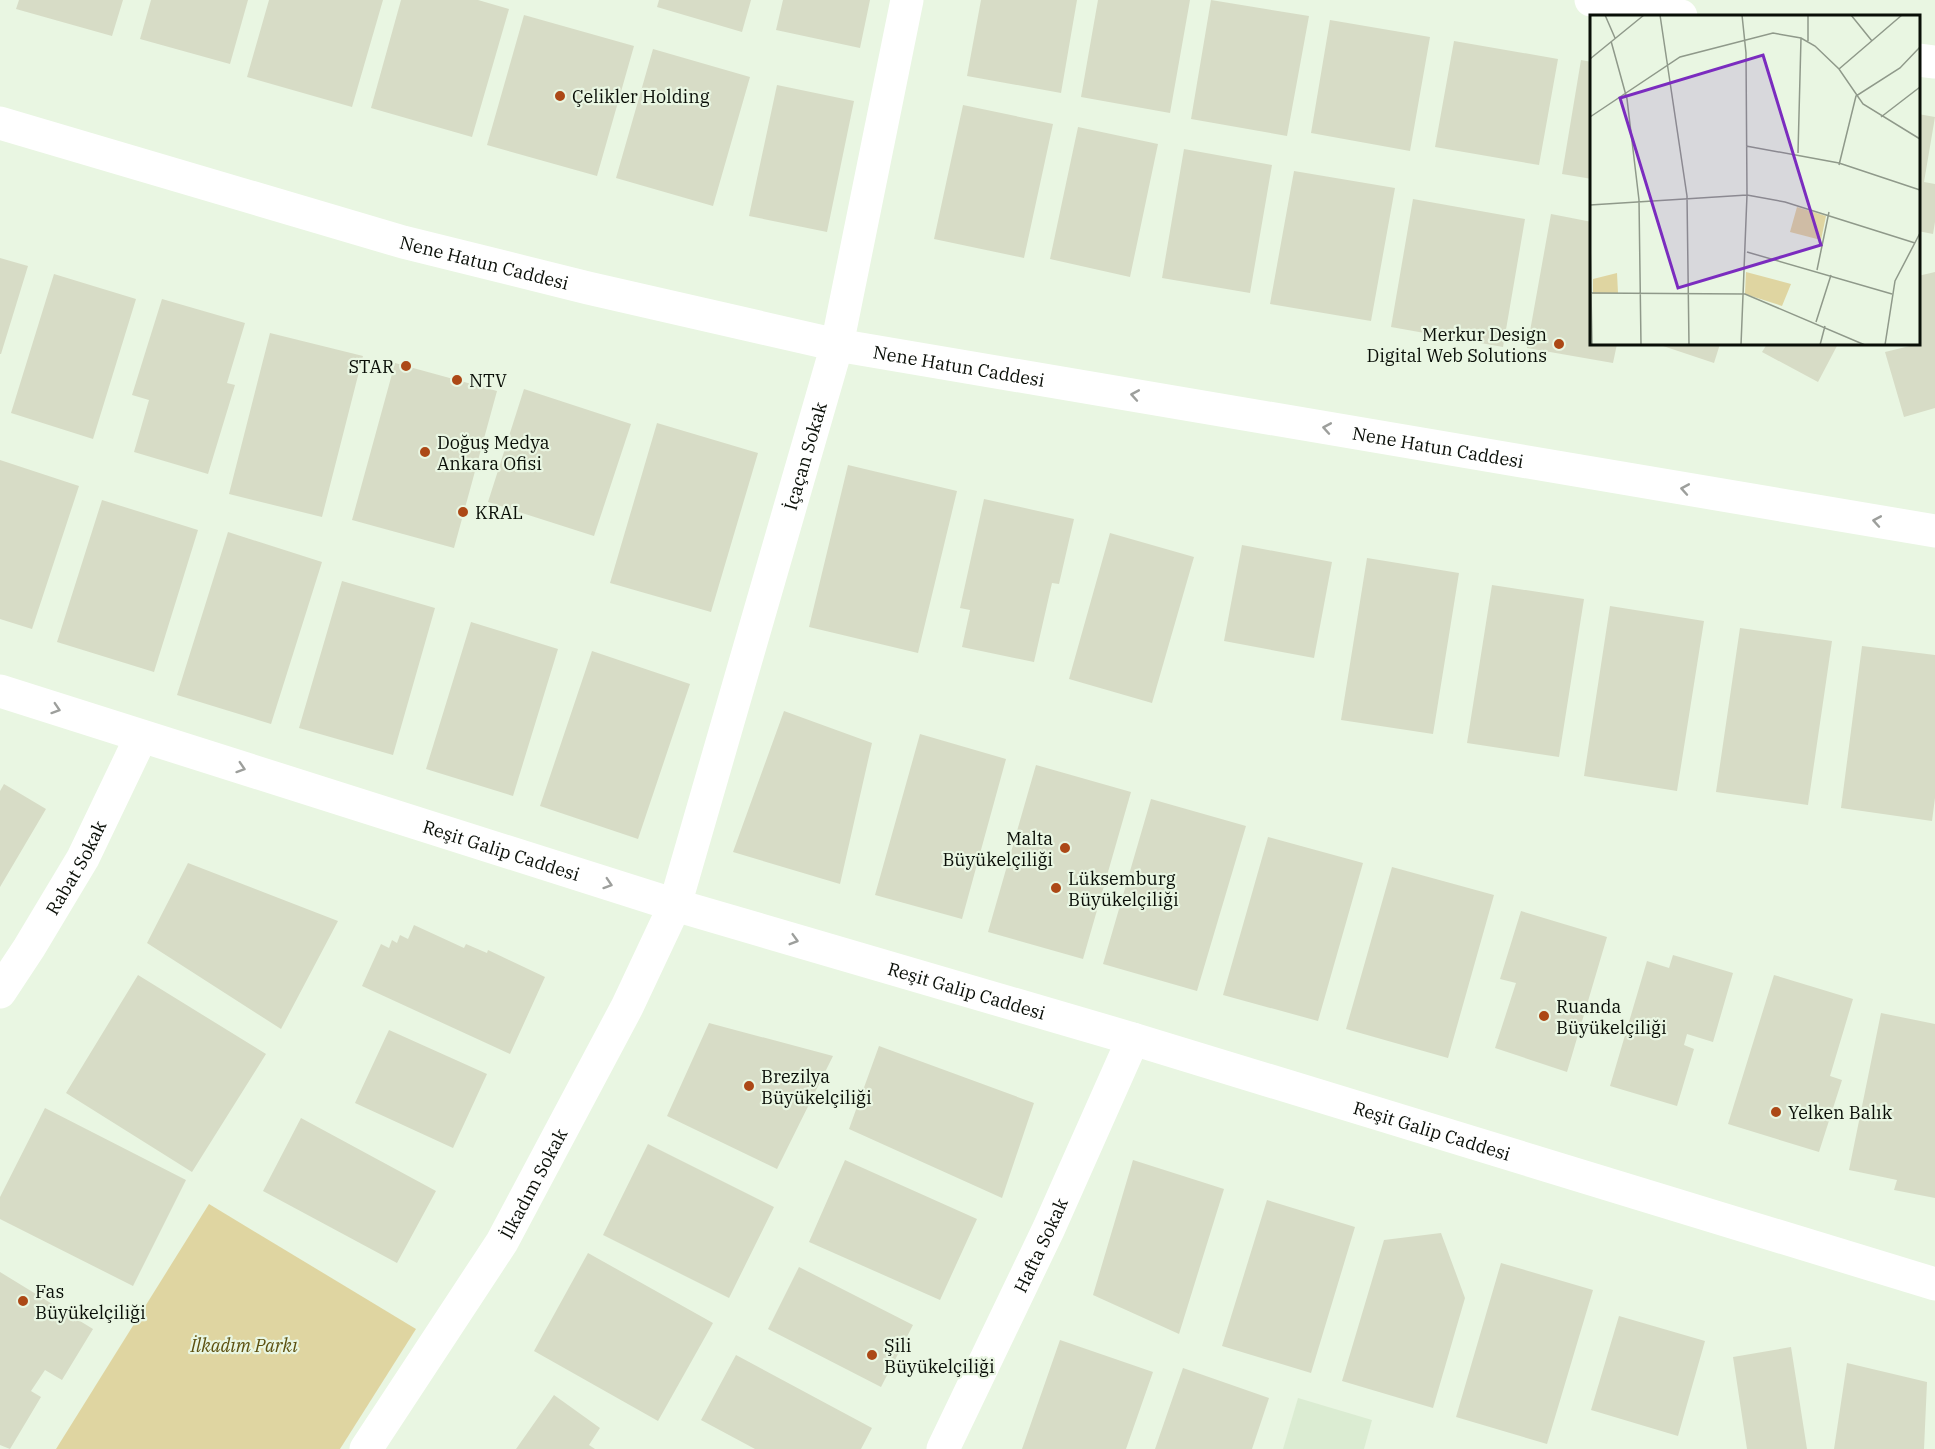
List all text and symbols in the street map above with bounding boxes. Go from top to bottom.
inset map [1590,15,1920,345]
place label: Çelikler Holding [572,85,710,108]
marker: Çelikler Holding [553,89,567,103]
street label: Nene Hatun Caddesi [397,230,572,294]
place label: Merkur Design Digital Web Solutions [1366,323,1547,367]
marker: Merkur Design Digital Web Solutions [1552,337,1566,351]
street label: Nene Hatun Caddesi [872,340,1047,392]
place label: STAR [348,355,394,378]
marker: STAR [399,359,413,373]
place label: NTV [469,369,507,392]
marker: NTV [450,373,464,387]
one-way arrow [1130,389,1140,402]
street label: İçaçan Sokak [778,399,832,513]
street label: Nene Hatun Caddesi [1351,421,1526,473]
one-way arrow [1323,422,1333,435]
place label: Doğuş Medya Ankara Ofisi [437,431,550,475]
marker: Doğuş Medya Ankara Ofisi [418,445,432,459]
one-way arrow [1680,483,1690,495]
place label: KRAL [475,501,523,524]
marker: KRAL [456,505,470,519]
one-way arrow [1873,515,1883,528]
one-way arrow [50,702,61,714]
one-way arrow [235,761,246,774]
street label: Reşit Galip Caddesi [420,814,583,886]
street label: Rabat Sokak [40,816,111,919]
place label: Malta Büyükelçiliği [942,827,1053,871]
marker: Malta Büyükelçiliği [1058,841,1072,855]
place label: Lüksemburg Büyükelçiliği [1068,867,1179,911]
one-way arrow [602,877,613,889]
marker: Lüksemburg Büyükelçiliği [1049,881,1063,895]
one-way arrow [788,933,799,945]
street label: Reşit Galip Caddesi [885,956,1049,1024]
place label: Ruanda Büyükelçiliği [1556,995,1667,1039]
marker: Ruanda Büyükelçiliği [1537,1009,1551,1023]
place label: Brezilya Büyükelçiliği [761,1065,872,1109]
marker: Brezilya Büyükelçiliği [742,1079,756,1093]
street label: Reşit Galip Caddesi [1351,1096,1514,1165]
place label: Yelken Balık [1788,1101,1893,1124]
marker: Yelken Balık [1769,1105,1783,1119]
street label: İlkadım Sokak [494,1124,572,1243]
street label: Hafta Sokak [1008,1194,1073,1296]
place label: Fas Büyükelçiliği [35,1280,146,1324]
marker: Fas Büyükelçiliği [16,1294,30,1308]
park label: İlkadım Parkı [189,1334,298,1357]
place label: Şili Büyükelçiliği [884,1334,995,1378]
marker: Şili Büyükelçiliği [865,1348,879,1362]

